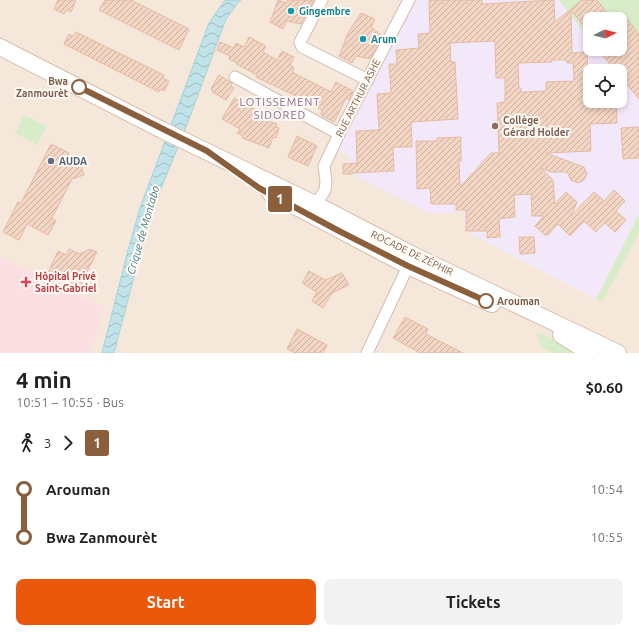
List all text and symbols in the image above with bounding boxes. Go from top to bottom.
marker: Gingembre [286,6,296,16]
place label: Gingembre [299,6,351,17]
north arrow [583,12,627,56]
map controls [583,12,627,108]
marker: Arum [358,34,368,44]
place label: Arum [371,34,397,45]
street label: RUE ARTHUR ASHE [334,57,383,139]
button: locate [583,64,627,108]
place label: Bwa Zanmourèt [16,76,69,99]
marker: Bwa Zanmourèt [71,79,87,95]
district label: LOTISSEMENT SIDORED [240,96,320,121]
place label: Collège Gérard Holder [503,115,571,138]
marker: Collège Gérard Holder [490,121,500,131]
marker: AUDA [46,156,56,166]
place label: AUDA [59,156,87,167]
water label: Crique de Montabo [125,184,161,276]
line badge: 1 [267,186,293,212]
text: 1 [276,191,284,207]
street label: ROCADE DE ZÉPHIR [369,227,455,278]
place label: Hôpital Privé Saint-Gabriel [35,271,96,294]
marker: Hôpital Privé Saint-Gabriel [20,276,32,288]
marker: Arouman [478,293,494,309]
place label: Arouman [497,296,540,307]
text: 4 min [16,367,72,392]
text: $0.60 [585,379,623,396]
text: 10:51 – 10:55 · Bus [16,395,124,409]
icon: walk [16,432,38,454]
icon: forward [57,432,79,454]
text: 1 [93,435,101,451]
text: 3 [44,436,51,450]
text: Arouman [46,481,110,498]
text: 10:54 [590,482,623,496]
text: Bwa Zanmourèt [46,529,157,546]
text: 10:55 [590,530,623,544]
button: Start [16,579,316,625]
button: Tickets [324,579,623,625]

